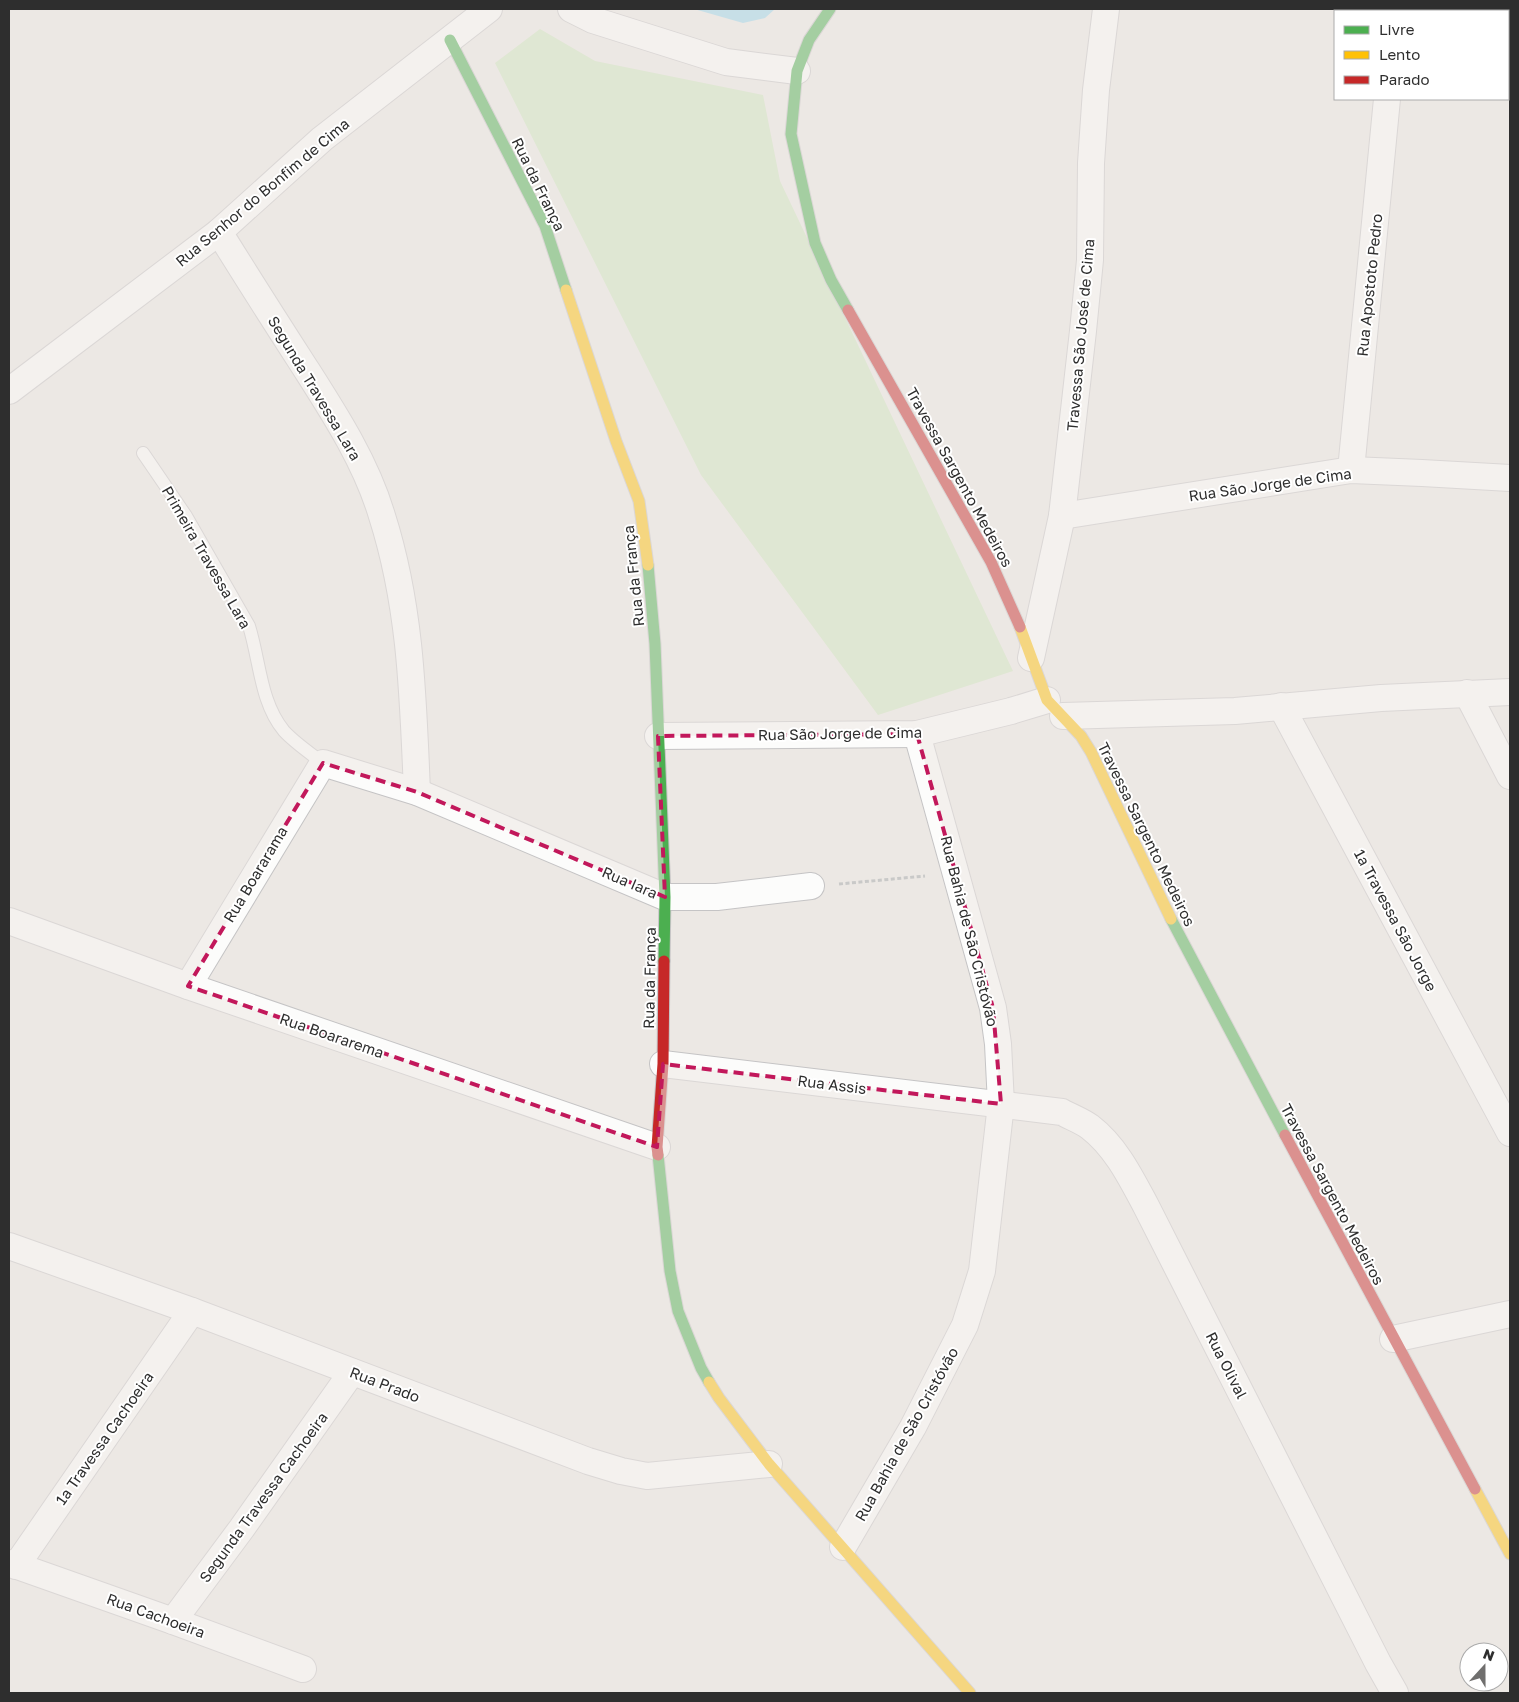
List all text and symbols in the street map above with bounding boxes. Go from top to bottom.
legend [1334,10,1509,100]
text: Livre [1379,20,1415,38]
text: Lento [1379,45,1420,63]
text: Parado [1379,70,1430,88]
street label: Rua Senhor do Bonfim de Cima [172,114,352,270]
street label: Rua da França [509,134,569,234]
street label: Rua Apostoto Pedro [1353,213,1385,357]
street label: Travessa São José de Cima [1063,238,1097,432]
street label: Segunda Travessa Lara [265,312,365,464]
street label: Travessa Sargento Medeiros [903,384,1017,570]
street label: Rua São Jorge de Cima [1187,464,1353,504]
street label: Primeira Travessa Lara [159,482,255,632]
street label: Rua da França [619,525,647,627]
street label: Rua São Jorge de Cima [758,723,922,743]
street label: Travessa Sargento Medeiros [1095,739,1199,929]
street label: Rua Boararama [219,823,291,925]
street label: Rua Bahia de São Cristóvão [938,834,1002,1028]
street label: 1ª Travessa São Jorge [1351,846,1441,994]
street label: Rua Iara [600,862,660,902]
street label: Rua da França [639,927,659,1029]
street label: Rua Boararema [278,1009,386,1061]
street label: Rua Assis [797,1071,867,1097]
street label: Travessa Sargento Medeiros [1278,1100,1388,1288]
street label: Rua Olival [1203,1329,1252,1401]
street label: Rua Bahia de São Cristóvão [851,1344,961,1524]
street label: Rua Prado [347,1362,423,1406]
street label: 1ª Travessa Cachoeira [51,1368,157,1508]
street label: Segunda Travessa Cachoeira [195,1408,331,1586]
street label: Rua Cachoeira [104,1589,208,1641]
north arrow [1459,1642,1509,1692]
text: N [1481,1645,1497,1664]

